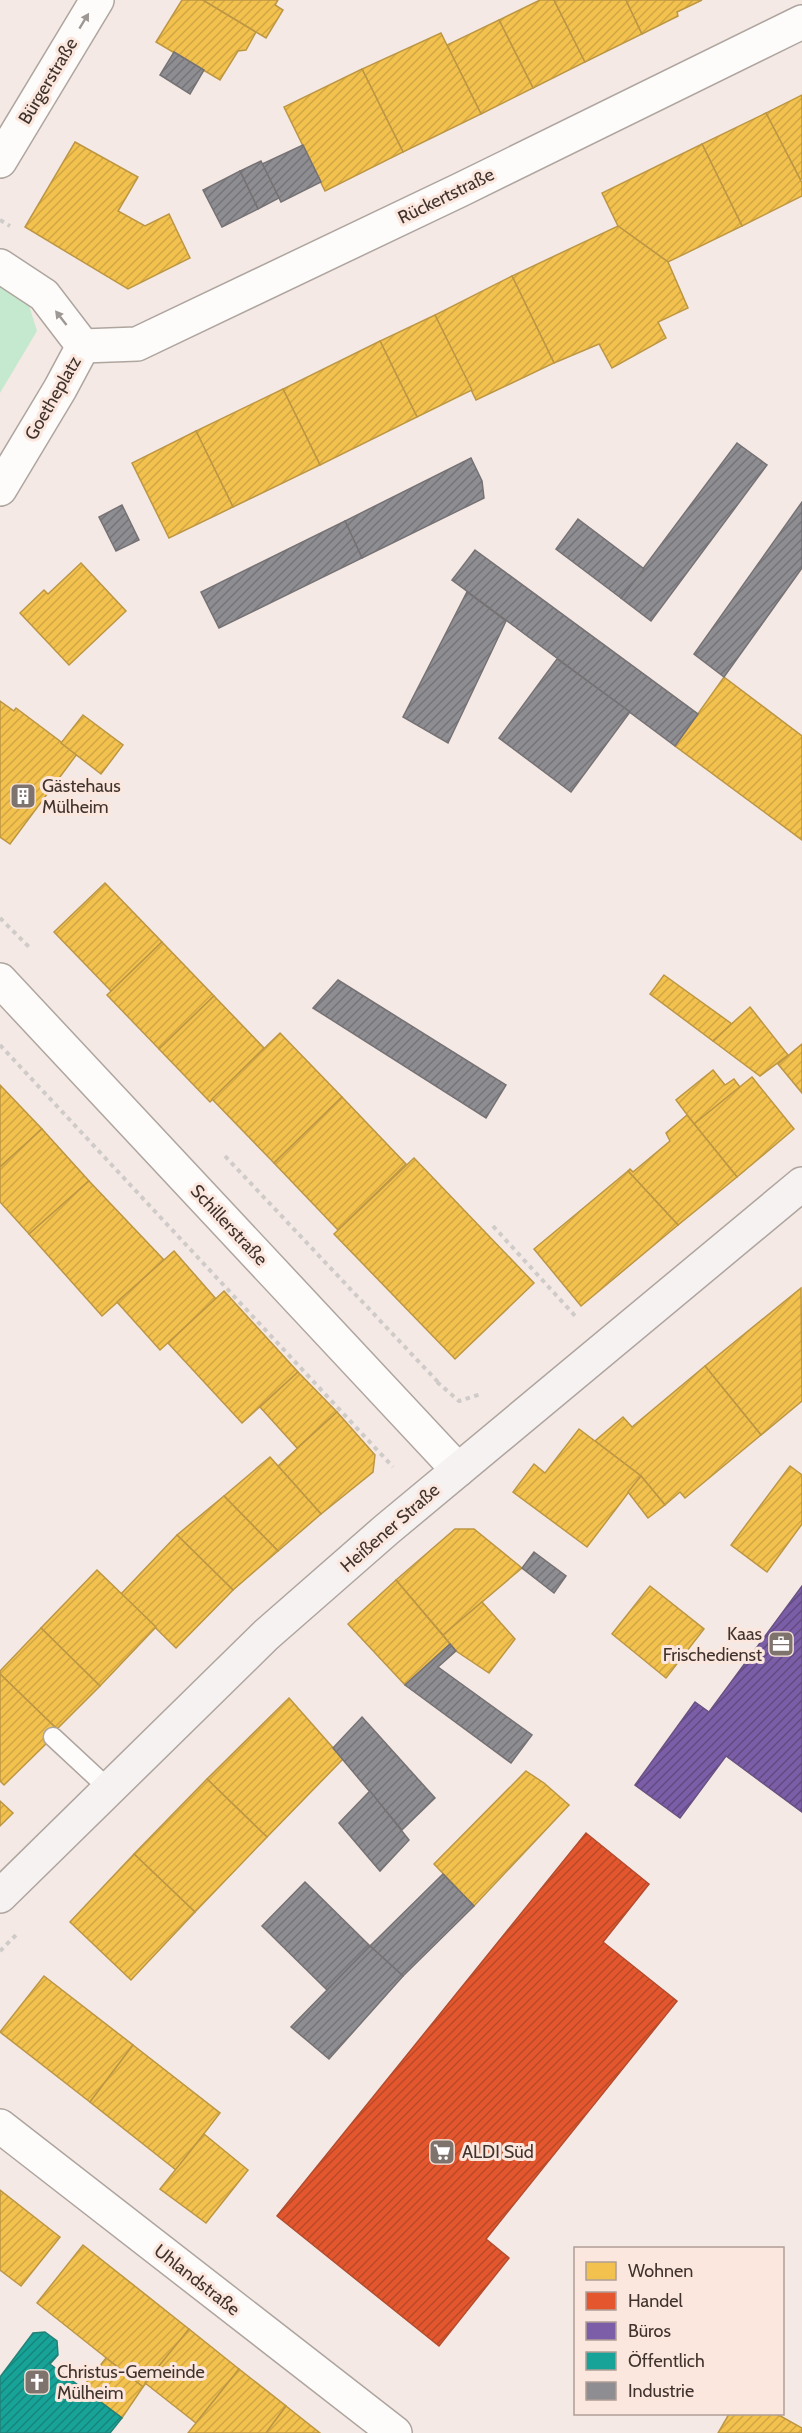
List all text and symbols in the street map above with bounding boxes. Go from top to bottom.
one-way arrow [79,12,89,29]
street label: Bürgerstraße [14,34,82,128]
street label: Rückertstraße [394,163,498,229]
one-way arrow [56,310,68,325]
street label: Goetheplatz [20,352,86,444]
place label: Gästehaus Mülheim [42,775,121,818]
building icon: Gästehaus Mülheim [8,781,38,811]
street label: Schillerstraße [186,1180,272,1270]
street label: Heißener Straße [336,1479,444,1577]
place label: Kaas Frischedienst [663,1623,762,1666]
office icon: Kaas Frischedienst [766,1629,796,1659]
supermarket icon: ALDI Süd [427,2137,457,2167]
place label: ALDI Süd [462,2141,534,2163]
street label: Uhlandstraße [150,2240,244,2320]
legend [574,2247,784,2415]
text: Wohnen [628,2260,693,2282]
text: Handel [628,2290,683,2312]
text: Büros [628,2320,671,2342]
text: Öffentlich [628,2350,705,2372]
place label: Christus-Gemeinde Mülheim [57,2361,205,2404]
church icon: Christus-Gemeinde Mülheim [22,2367,52,2397]
text: Industrie [628,2380,694,2402]

